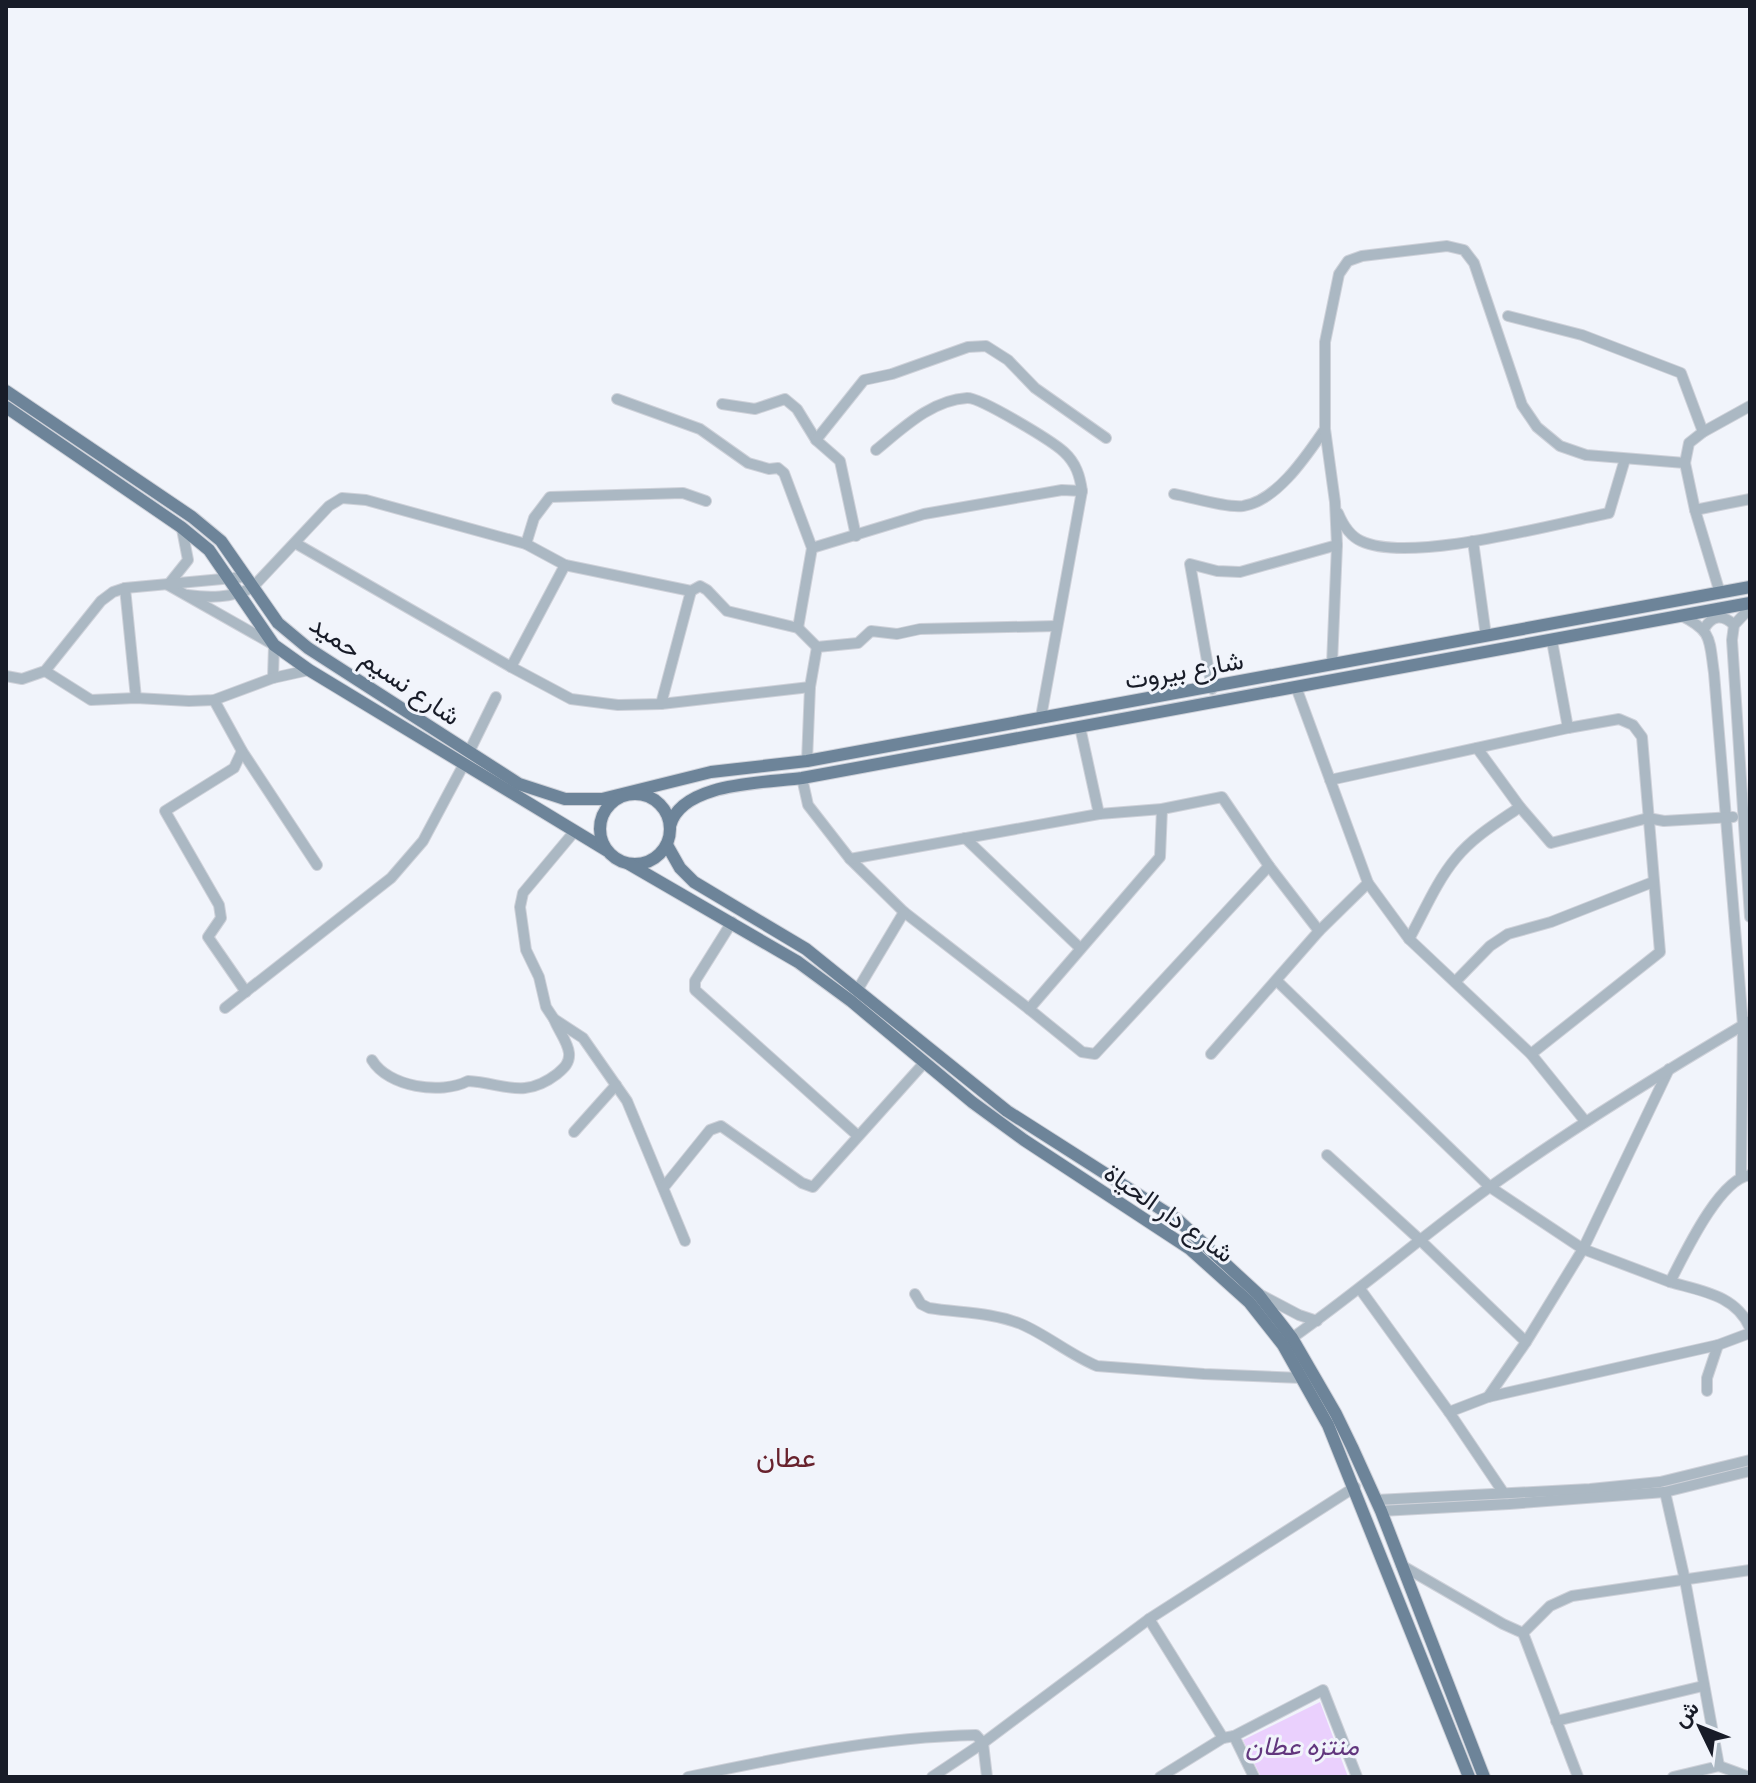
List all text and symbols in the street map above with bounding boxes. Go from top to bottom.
street label: شارع نسيم حميد [302,608,466,734]
street label: شارع بيروت [1122,644,1246,698]
street label: شارع دار الحياة [1097,1157,1240,1271]
district label: عطان [756,1441,816,1474]
north arrow [1660,1687,1740,1767]
text: ش [1667,1695,1705,1733]
park label: منتزه عطان [1245,1730,1359,1762]

